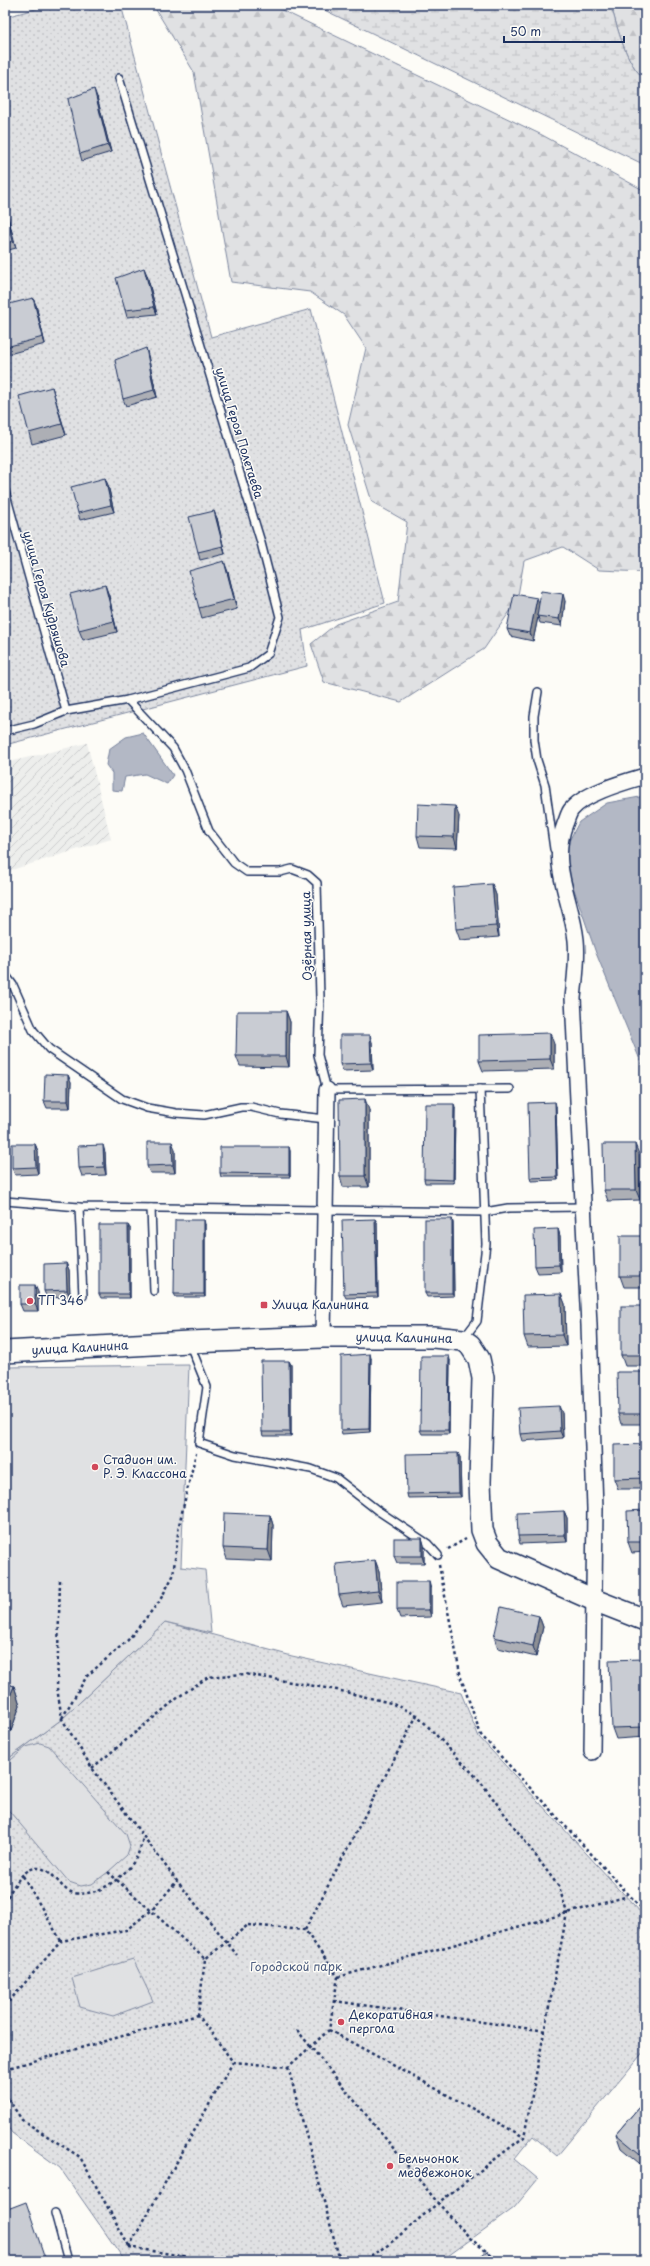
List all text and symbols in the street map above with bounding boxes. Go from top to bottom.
scale bar [504,18,624,44]
text: 50 m [510,22,541,40]
street label: улица Героя Полетаева [211,365,269,501]
street label: улица Героя Кудряшова [19,528,75,670]
street label: Озёрная улица [296,891,316,981]
place label: ТП 346 [38,1291,84,1309]
place label: Улица Калинина [272,1295,369,1313]
marker: ТП 346 [25,1296,35,1306]
marker: Улица Калинина [259,1300,269,1310]
street label: улица Калинина [355,1327,453,1347]
street label: улица Калинина [31,1335,129,1359]
place label: Стадион им. Р. Э. Классона [103,1450,187,1482]
marker: Стадион им. Р. Э. Классона [90,1462,100,1472]
park label: Городской парк [250,1957,343,1975]
place label: Декоративная пергола [348,2005,434,2037]
marker: Декоративная пергола [336,2017,346,2027]
place label: Бельчонок медвежонок [398,2149,472,2181]
marker: Бельчонок медвежонок [385,2161,395,2171]

